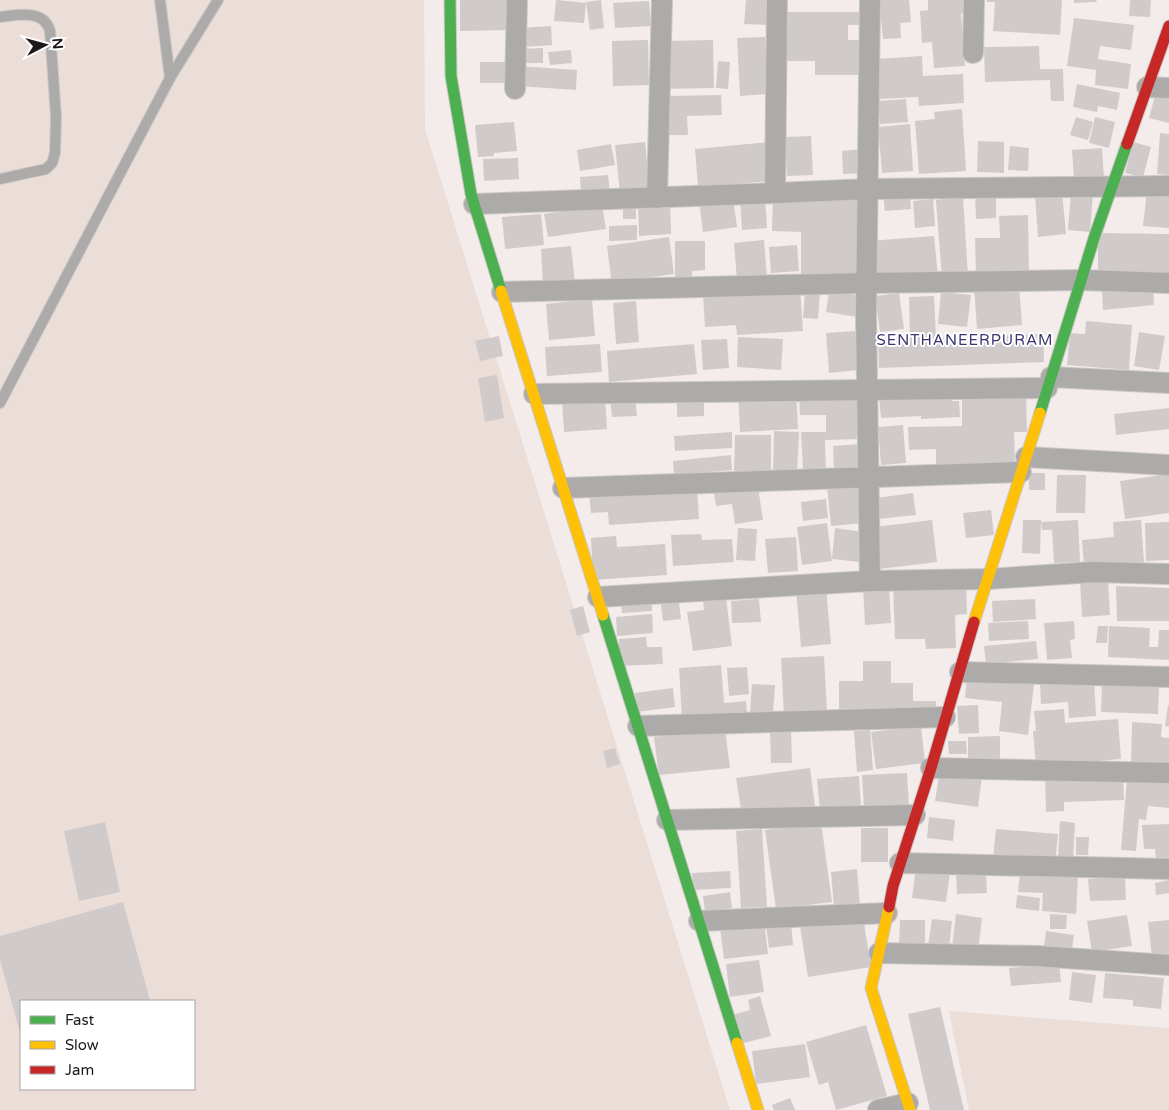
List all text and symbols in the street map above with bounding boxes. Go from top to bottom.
north arrow [20,20,70,70]
text: N [48,37,66,50]
district label: SENTHANEERPURAM [876,331,1054,349]
legend [20,1000,195,1090]
text: Fast [65,1011,95,1029]
text: Slow [65,1036,99,1054]
text: Jam [65,1061,94,1079]

